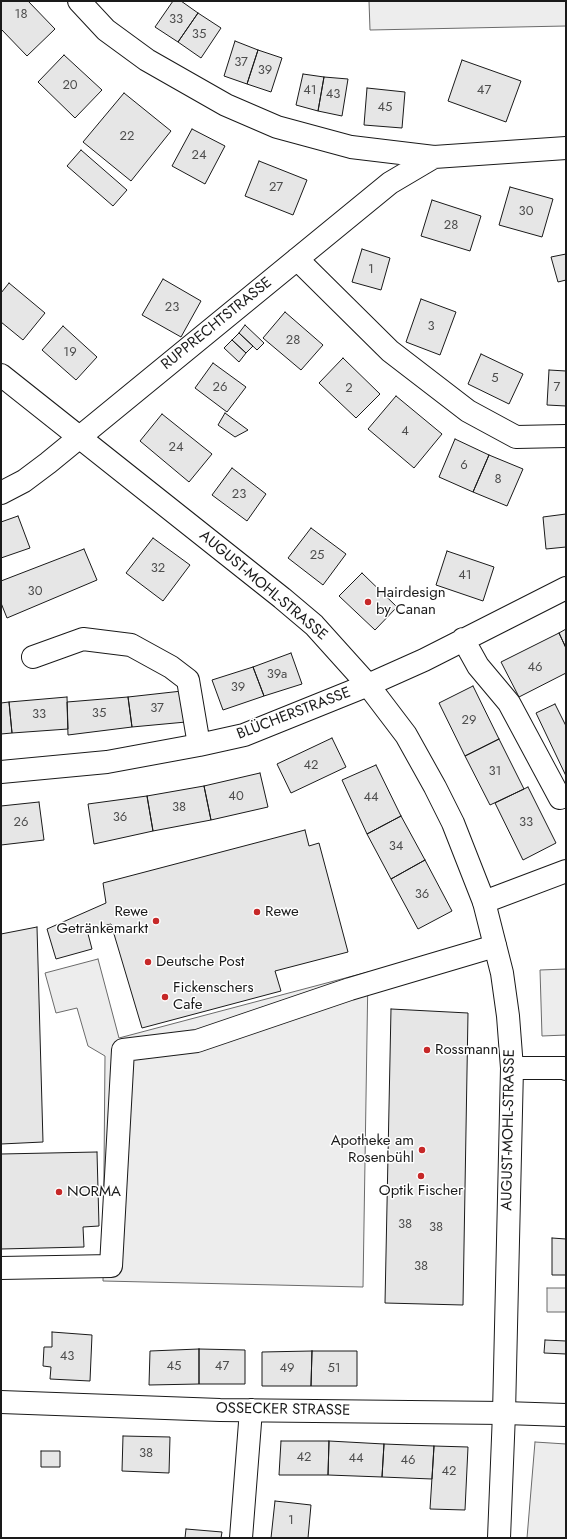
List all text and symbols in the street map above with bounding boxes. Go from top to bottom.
house number: 18 [15,7,27,23]
house number: 33 [169,12,183,28]
house number: 35 [192,27,206,43]
house number: 37 [234,55,248,71]
house number: 39 [258,63,272,79]
house number: 20 [62,78,78,94]
house number: 41 [303,83,317,99]
house number: 47 [477,83,491,99]
house number: 43 [326,87,340,103]
house number: 45 [378,100,392,116]
house number: 22 [120,129,134,145]
house number: 24 [192,148,206,164]
house number: 27 [269,180,283,196]
house number: 30 [519,204,533,220]
house number: 28 [444,218,458,234]
house number: 1 [368,262,374,278]
street label: RUPPRECHTSTRASSE [158,274,276,374]
house number: 23 [165,300,179,316]
house number: 3 [427,319,435,335]
house number: 28 [286,333,300,349]
house number: 19 [63,345,77,361]
house number: 5 [491,371,499,387]
house number: 26 [213,380,227,396]
house number: 7 [554,380,560,396]
house number: 2 [345,381,353,397]
house number: 4 [401,424,409,440]
house number: 24 [169,440,183,456]
house number: 6 [460,458,468,474]
house number: 8 [494,472,502,488]
house number: 23 [232,487,246,503]
street label: AUGUST-MOHL-STRASSE [195,527,331,645]
house number: 25 [310,548,324,564]
house number: 32 [151,561,165,577]
house number: 41 [458,568,472,584]
house number: 30 [28,584,42,600]
place label: Hairdesign by Canan [376,584,446,619]
marker: Hairdesign by Canan [363,597,373,607]
house number: 46 [527,660,543,676]
house number: 39a [267,667,287,683]
house number: 39 [231,680,245,696]
street label: BLÜCHERSTRASSE [235,684,353,744]
house number: 37 [150,701,164,717]
house number: 35 [92,706,106,722]
house number: 33 [32,707,46,723]
house number: 29 [462,713,476,729]
house number: 42 [304,758,318,774]
house number: 31 [489,764,501,780]
house number: 40 [228,789,244,805]
house number: 44 [363,790,379,806]
house number: 38 [172,800,186,816]
house number: 36 [113,810,127,826]
house number: 26 [14,815,28,831]
house number: 33 [519,815,533,831]
house number: 34 [389,839,403,855]
house number: 36 [415,887,429,903]
place label: Rewe Getränkemarkt [56,903,148,938]
place label: Rewe [265,903,299,921]
marker: Rewe [252,907,262,917]
marker: Rewe Getränkemarkt [151,916,161,926]
place label: Deutsche Post [156,953,244,971]
marker: Deutsche Post [143,957,153,967]
place label: Fickenschers Cafe [173,979,254,1014]
marker: Fickenschers Cafe [160,992,170,1002]
place label: Rossmann [435,1041,498,1059]
marker: Rossmann [422,1045,432,1055]
street label: AUGUST-MOHL-STRASSE [499,1049,519,1211]
place label: Apotheke am Rosenbühl [331,1132,414,1167]
marker: Apotheke am Rosenbühl [417,1145,427,1155]
marker: Optik Fischer [416,1171,426,1181]
place label: Optik Fischer [379,1182,463,1200]
place label: NORMA [67,1183,121,1201]
marker: NORMA [54,1187,64,1197]
house number: 38 [398,1217,412,1233]
house number: 38 [429,1220,443,1236]
house number: 38 [414,1259,428,1275]
house number: 43 [60,1349,74,1365]
house number: 45 [167,1359,181,1375]
house number: 47 [215,1359,229,1375]
house number: 49 [279,1361,295,1377]
house number: 51 [327,1361,341,1377]
street label: OSSECKER STRASSE [216,1400,350,1420]
house number: 38 [139,1446,153,1462]
house number: 42 [297,1450,311,1466]
house number: 44 [348,1451,364,1467]
house number: 46 [400,1453,416,1469]
house number: 42 [442,1464,456,1480]
house number: 1 [288,1513,294,1529]

